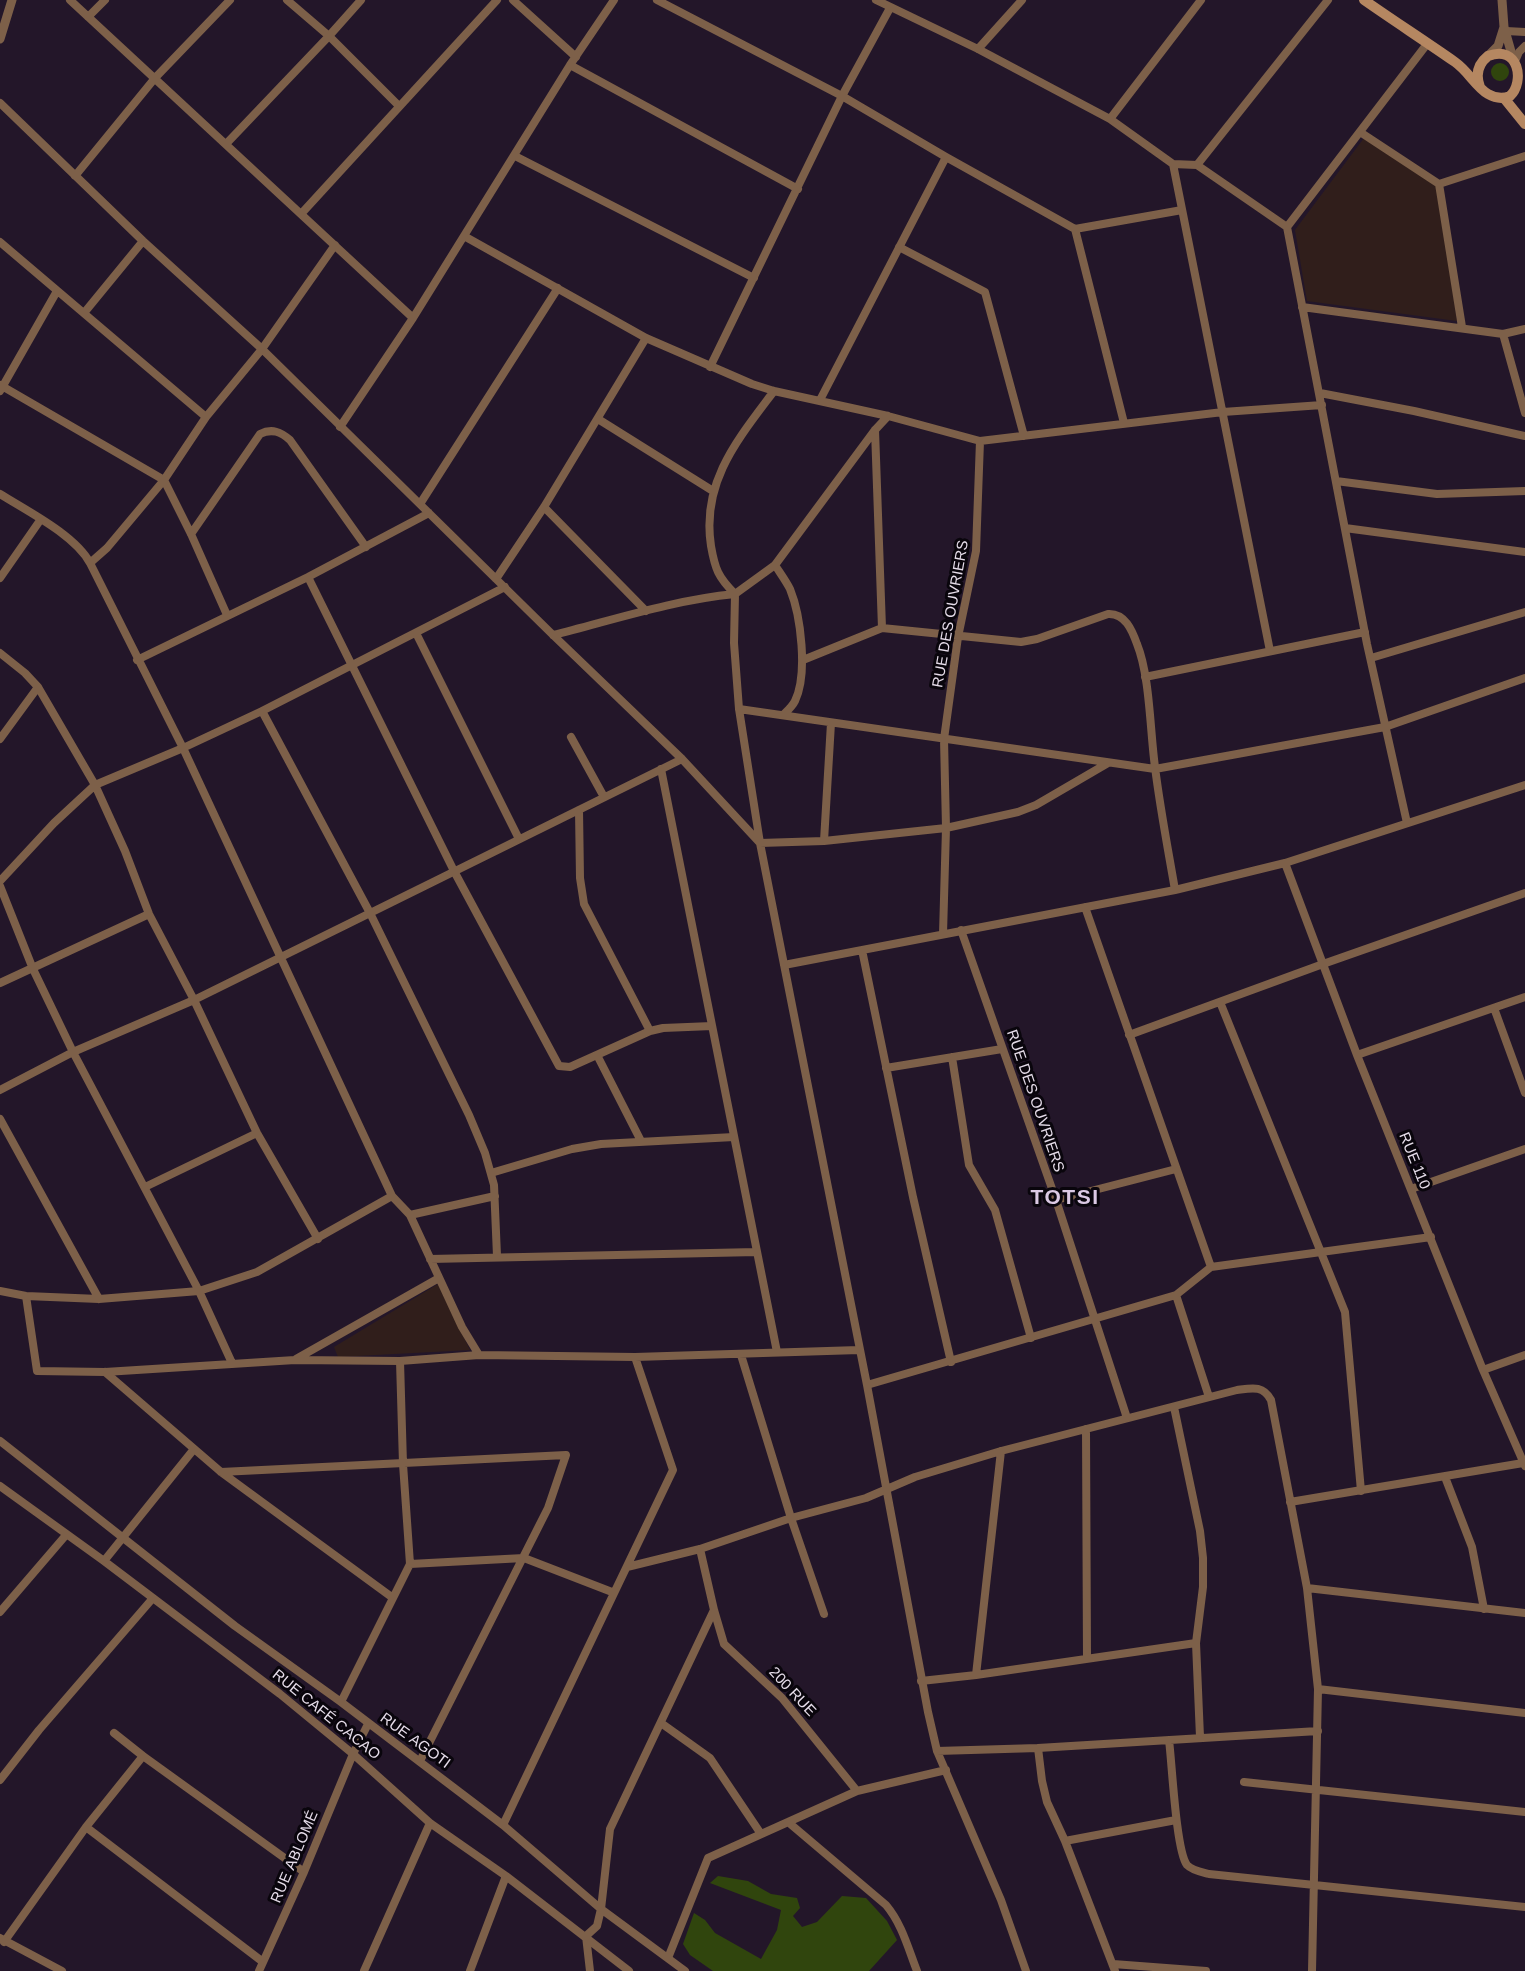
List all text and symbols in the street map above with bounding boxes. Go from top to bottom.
street label: RUE DES OUVRIERS [929,539,973,689]
street label: RUE DES OUVRIERS [1002,1028,1068,1174]
street label: RUE 110 [1394,1130,1434,1192]
district label: TOTSI [1031,1185,1099,1211]
street label: 200 RUE [765,1664,819,1720]
street label: RUE CAFÉ CACAO [269,1666,383,1764]
street label: RUE AGOTI [376,1709,454,1773]
street label: RUE ABLOMÉ [267,1808,323,1906]

